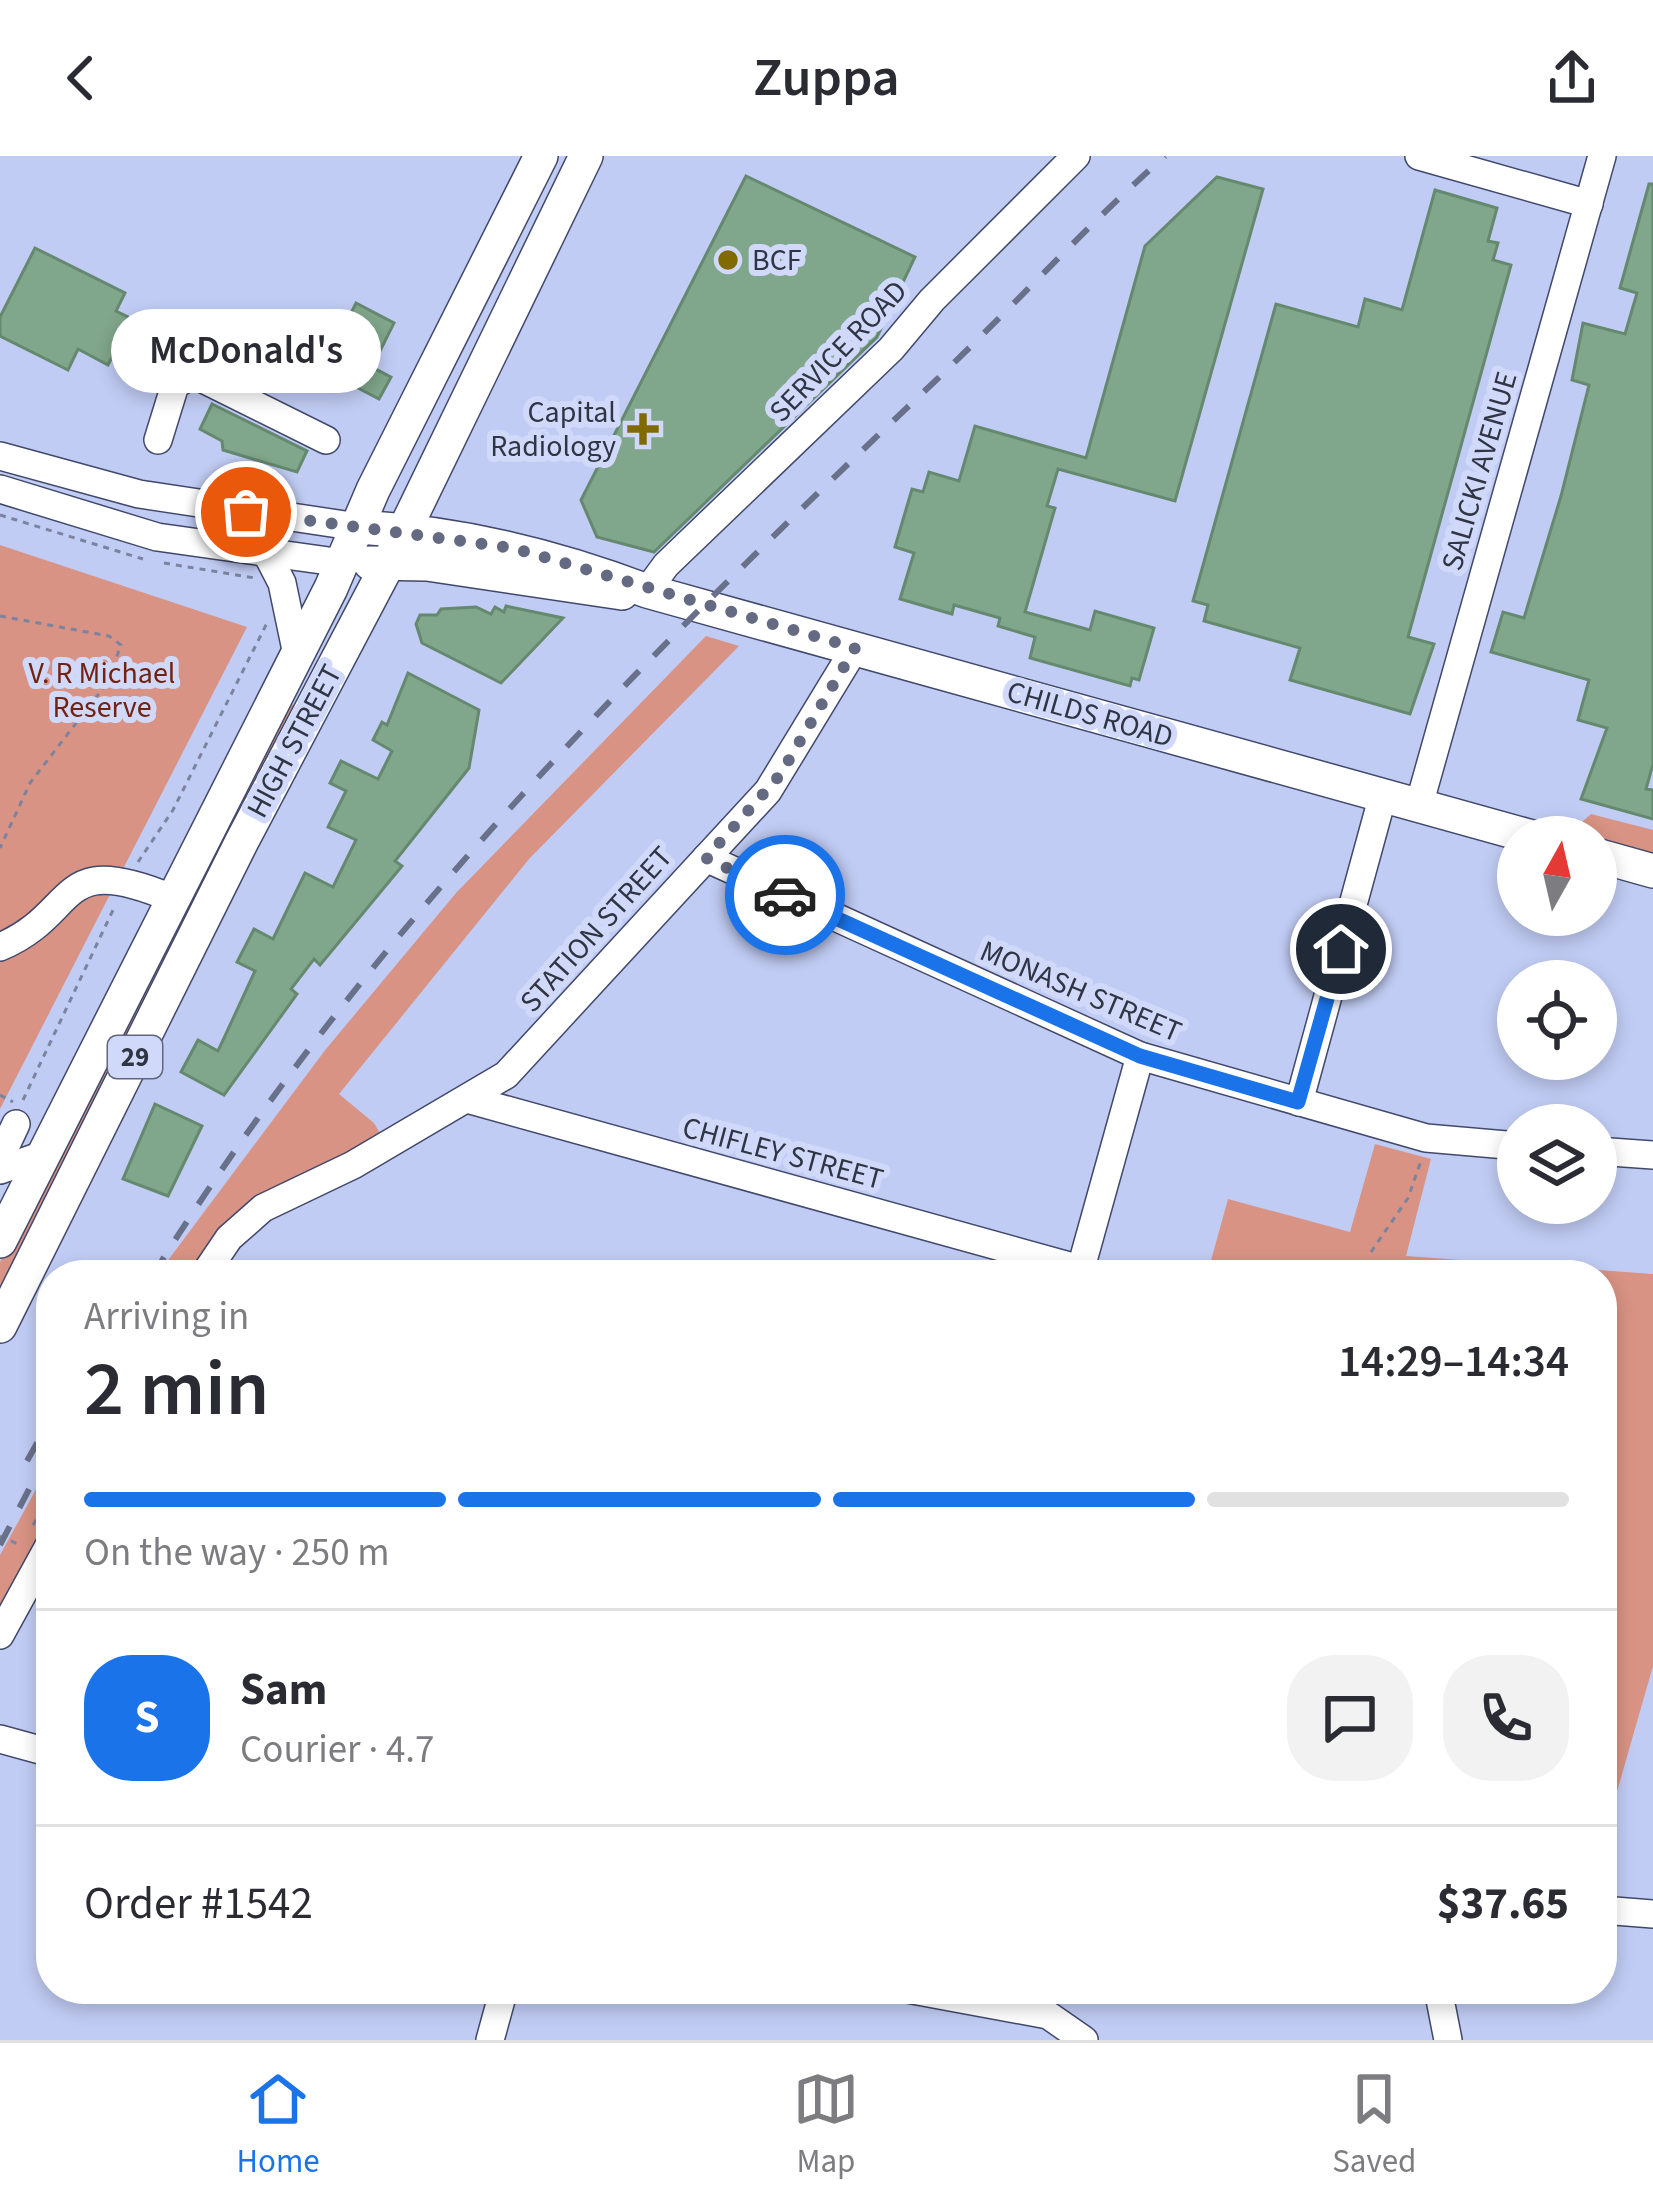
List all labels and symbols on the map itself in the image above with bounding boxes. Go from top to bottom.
place label: BCF [752,239,802,282]
marker: BCF [715,247,741,273]
street label: SERVICE ROAD [759,271,917,432]
callout: McDonald's [111,308,381,392]
street label: SALICKI AVENUE [1431,367,1528,576]
place label: Capital Radiology [490,391,616,468]
marker: Capital Radiology [627,413,659,445]
pin [195,461,297,563]
park label: V. R Michael Reserve [29,652,175,729]
street label: HIGH STREET [236,657,353,825]
street label: CHILDS ROAD [1002,670,1178,759]
north arrow [1497,816,1617,936]
courier [725,835,845,955]
street label: STATION STREET [510,837,683,1022]
pin [1290,898,1392,1000]
street label: MONASH STREET [973,930,1188,1053]
road number: 29 [108,1036,162,1078]
street label: CHIFLEY STREET [678,1106,888,1201]

